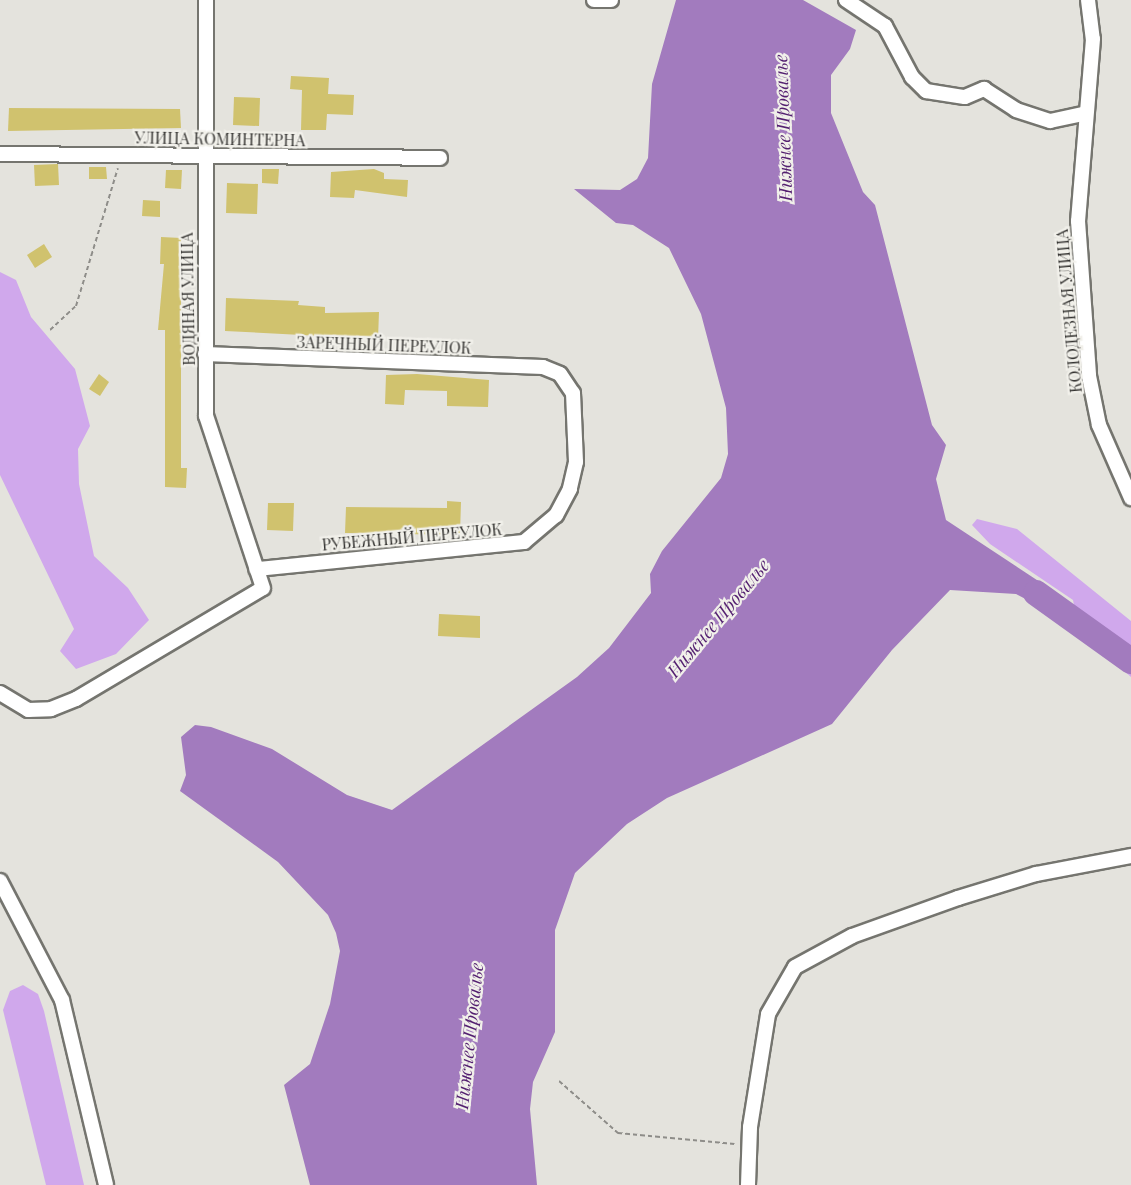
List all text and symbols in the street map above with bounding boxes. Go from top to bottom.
water label: Нижнее Провалье [770,54,796,202]
street label: УЛИЦА КОМИНТЕРНА [134,128,306,150]
street label: КОЛОДЕЗНАЯ УЛИЦА [1052,228,1086,394]
street label: ВОДЯНАЯ УЛИЦА [177,232,199,366]
street label: ЗАРЕЧНЫЙ ПЕРЕУЛОК [296,332,472,358]
street label: РУБЕЖНЫЙ ПЕРЕУЛОК [321,520,503,554]
water label: Нижнее Провалье [662,555,774,681]
water label: Нижнее Провалье [451,962,487,1110]

